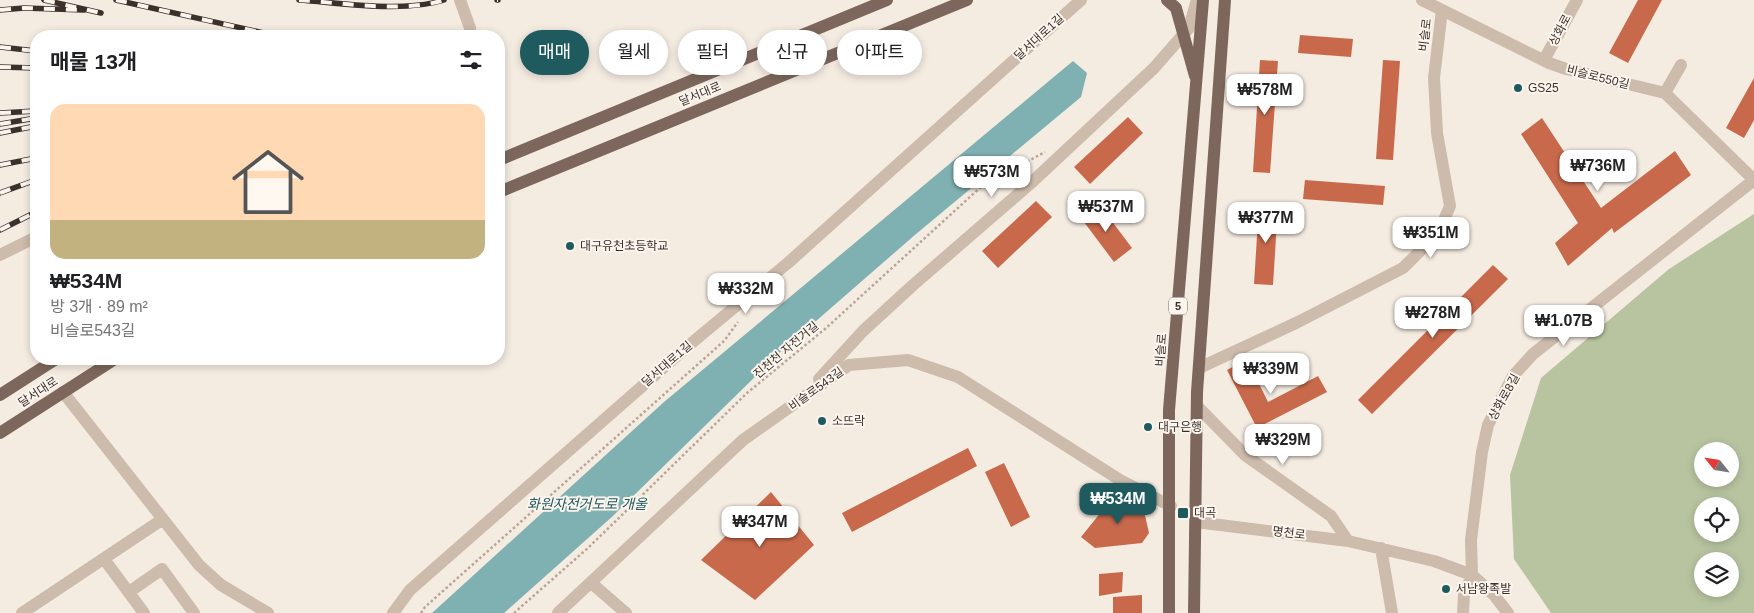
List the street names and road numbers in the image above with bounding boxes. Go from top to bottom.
street label: 달서대로1길 [1011,11,1067,63]
street label: 상화로 [1546,12,1574,48]
street label: 비슬로 [1416,18,1434,52]
street label: 비슬로550길 [1565,62,1631,92]
street label: 달서대로 [677,79,723,109]
road number: 5 [1169,298,1187,314]
street label: 진천천 자전거길 [751,319,821,381]
street label: 비슬로 [1153,333,1169,367]
street label: 달서대로1길 [639,338,695,390]
street label: 비슬로543길 [786,364,846,414]
street label: 상화로8길 [1486,371,1522,423]
street label: 달서대로 [16,374,60,410]
street label: 명천로 [1272,524,1306,542]

